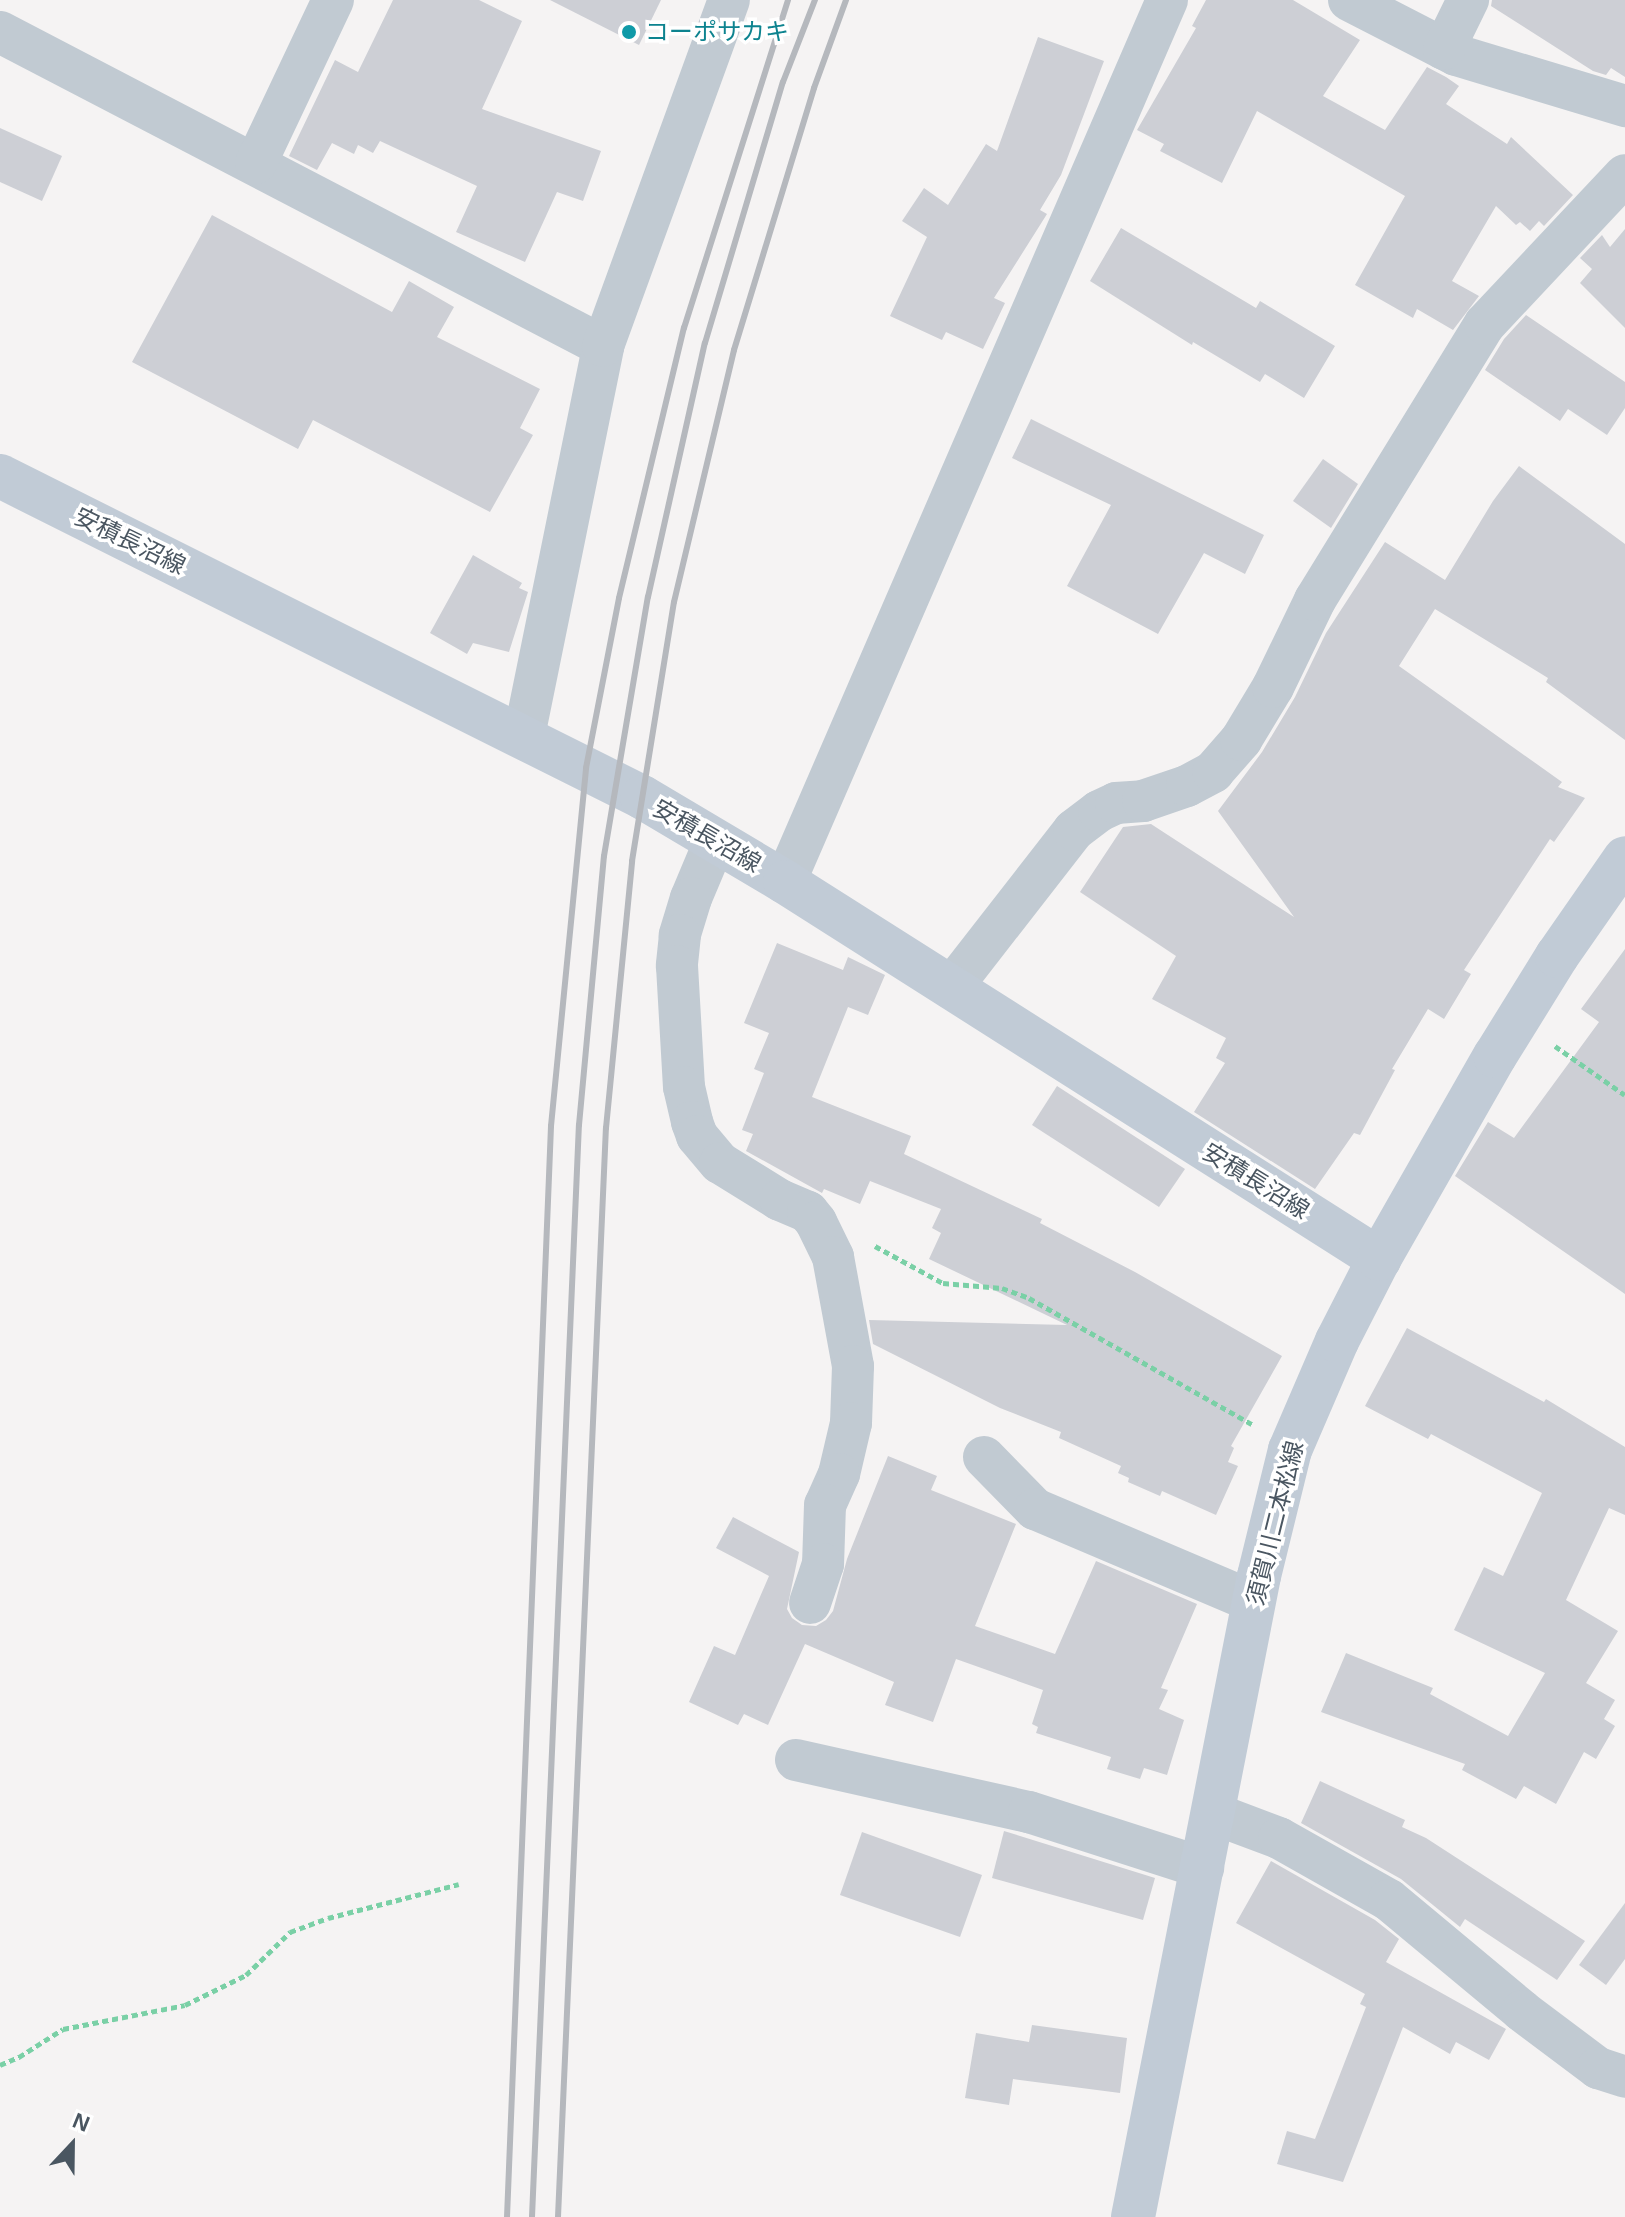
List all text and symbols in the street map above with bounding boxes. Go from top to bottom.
place label: コーポサカキ [645,18,789,46]
marker: コーポサカキ [620,23,638,41]
street label: 安積長沼線 [70,502,190,580]
street label: 安積長沼線 [648,794,766,878]
street label: 安積長沼線 [1197,1137,1315,1225]
street label: 須賀川二本松線 [1241,1438,1309,1608]
north arrow [32,2105,112,2185]
text: N [69,2108,93,2137]

